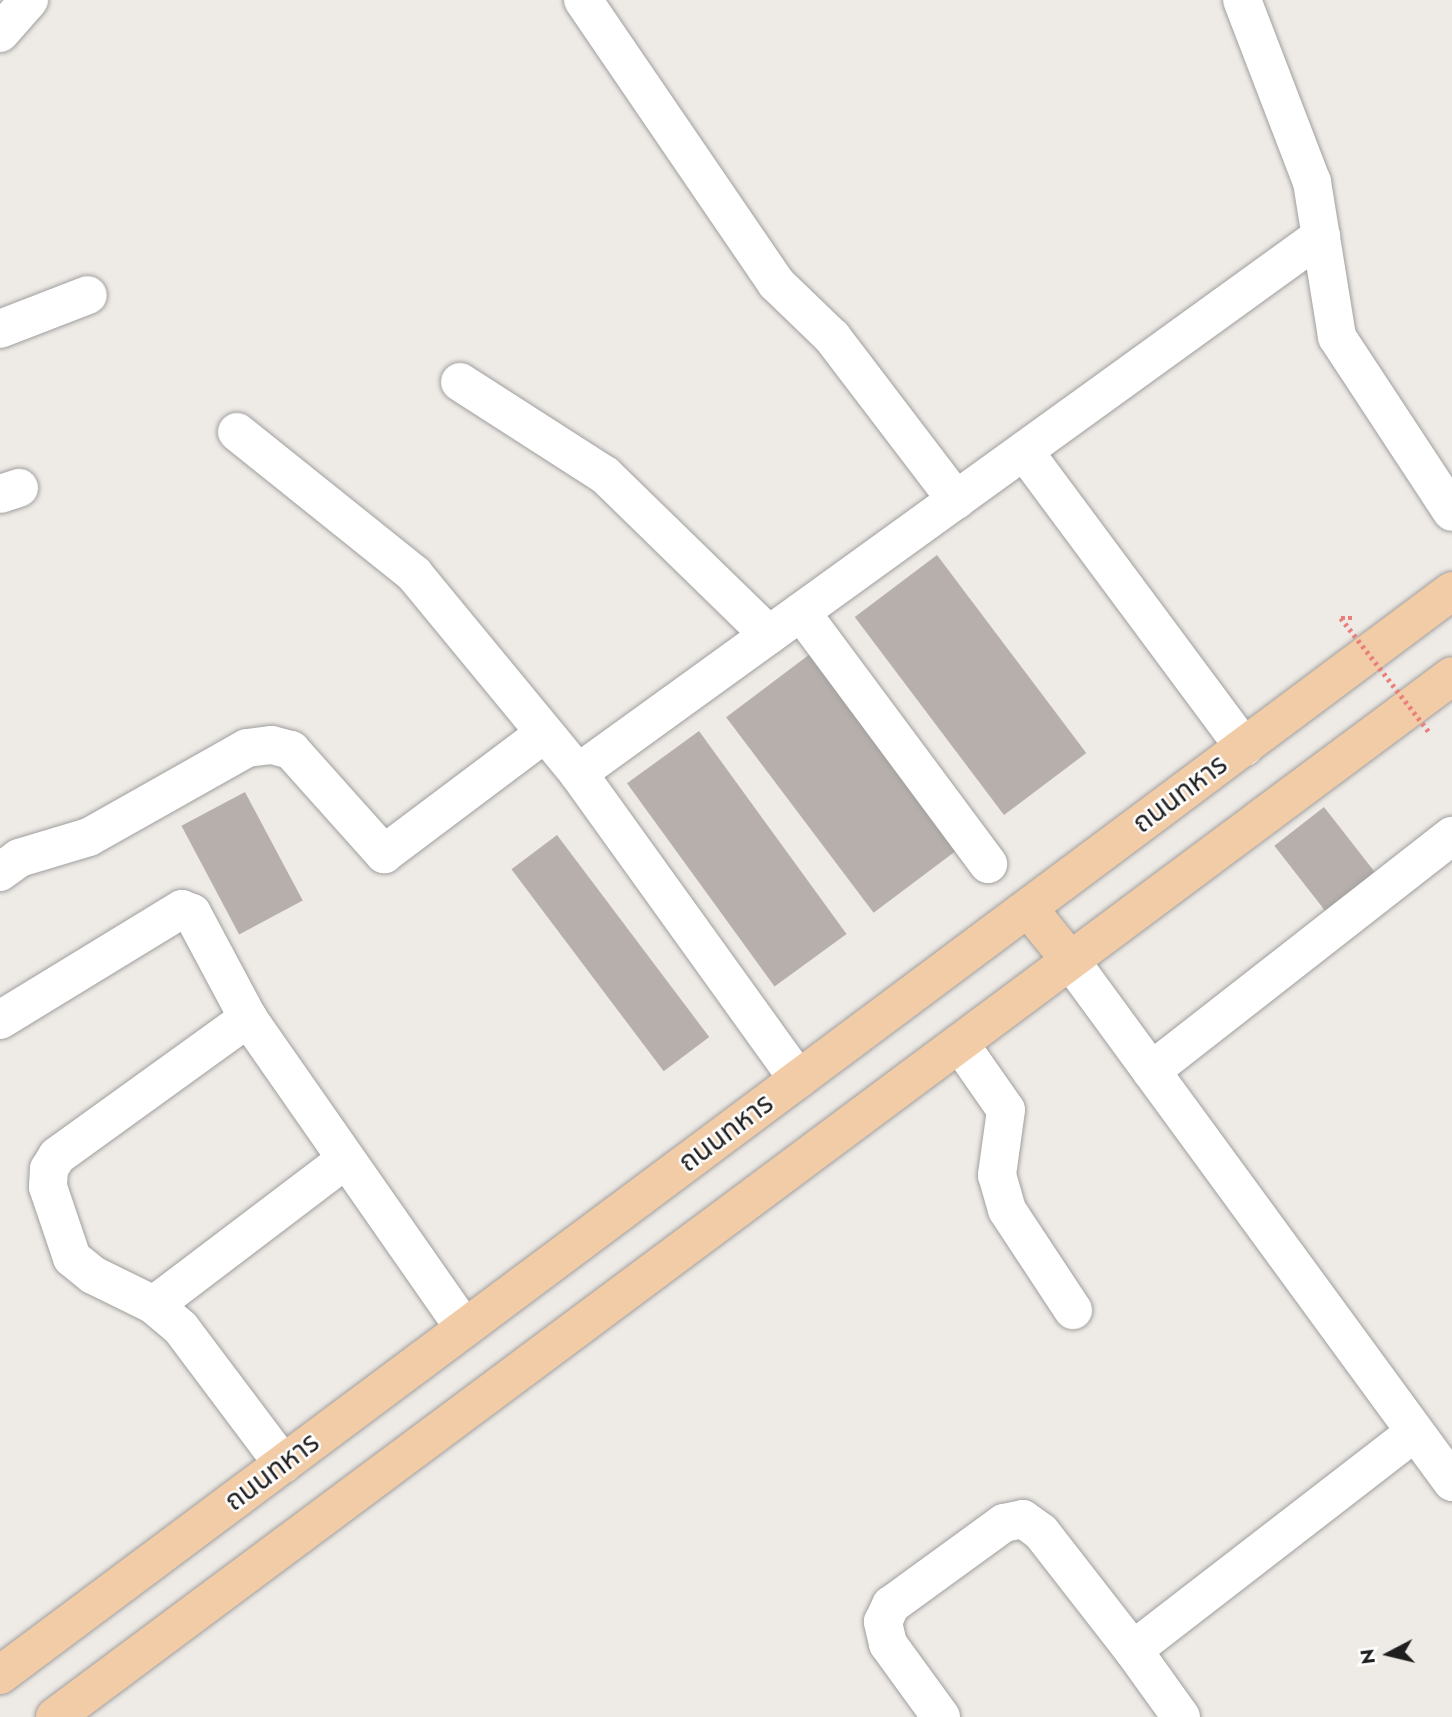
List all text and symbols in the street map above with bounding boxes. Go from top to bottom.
street label: ถนนทหาร [1126,748,1234,840]
street label: ถนนทหาร [672,1087,780,1179]
street label: ถนนทหาร [218,1426,326,1518]
north arrow [1354,1619,1424,1689]
text: N [1353,1647,1382,1666]

